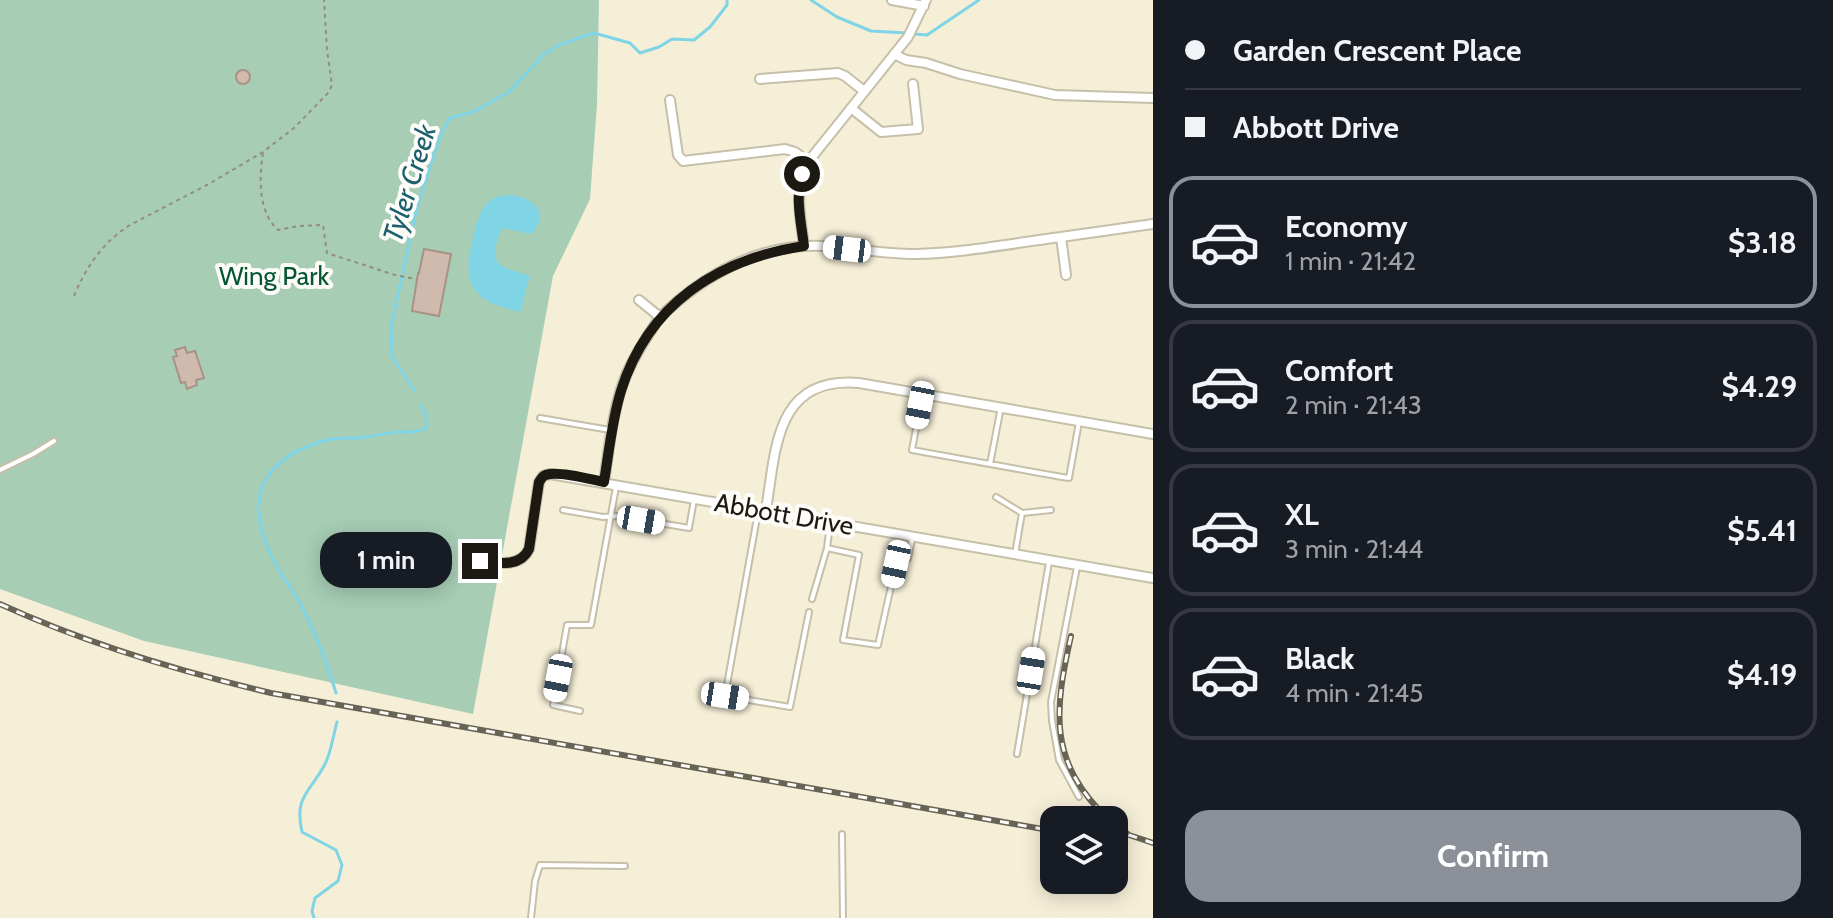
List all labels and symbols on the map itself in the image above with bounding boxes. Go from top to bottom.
water label: Tyler Creek [375,119,443,246]
route start [784,156,820,192]
car [822,234,872,264]
park label: Wing Park [219,260,329,292]
car [904,379,936,431]
street label: Abbott Drive [712,486,856,542]
car [615,504,667,536]
callout: 1 min [320,533,452,589]
car [879,538,913,590]
route end [462,543,498,579]
car [1015,645,1047,697]
car [542,652,574,704]
car [699,680,751,712]

